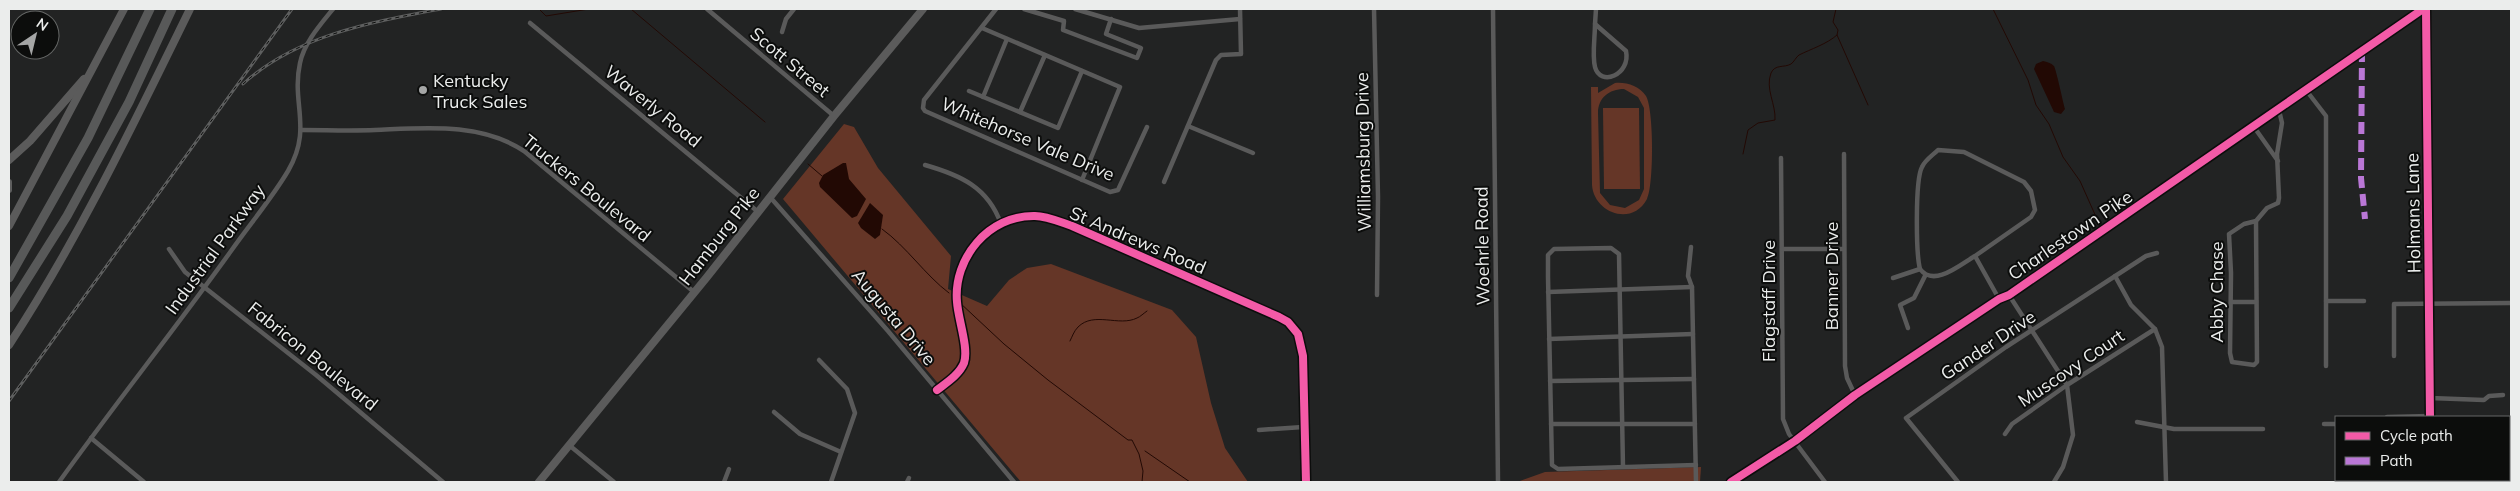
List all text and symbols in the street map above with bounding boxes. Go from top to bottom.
north arrow [10,10,60,60]
text: N [33,14,52,35]
street label: Scott Street [745,22,835,102]
street label: Waverly Road [600,60,706,152]
place label: Kentucky Truck Sales [433,69,527,113]
street label: Williamsburg Drive [1350,72,1376,232]
marker: Kentucky Truck Sales [417,84,429,96]
street label: Whitehorse Vale Drive [938,92,1118,186]
street label: Truckers Boulevard [518,129,656,247]
street label: Holmans Lane [2400,153,2426,273]
street label: Industrial Parkway [160,179,270,319]
street label: Hamburg Pike [673,182,765,290]
street label: Charlestown Pike [2003,185,2137,285]
street label: Woehrle Road [1469,186,1495,306]
street label: St Andrews Road [1066,201,1210,279]
street label: Banner Drive [1820,222,1843,330]
street label: Flagstaff Drive [1757,240,1780,362]
street label: Abby Chase [2205,241,2228,343]
street label: Augusta Drive [847,264,941,370]
street label: Fabricon Boulevard [243,296,383,416]
street label: Gander Drive [1936,305,2040,385]
street label: Muscovy Court [2013,324,2129,412]
legend [2335,416,2510,481]
text: Cycle path [2380,426,2453,445]
text: Path [2380,451,2412,470]

